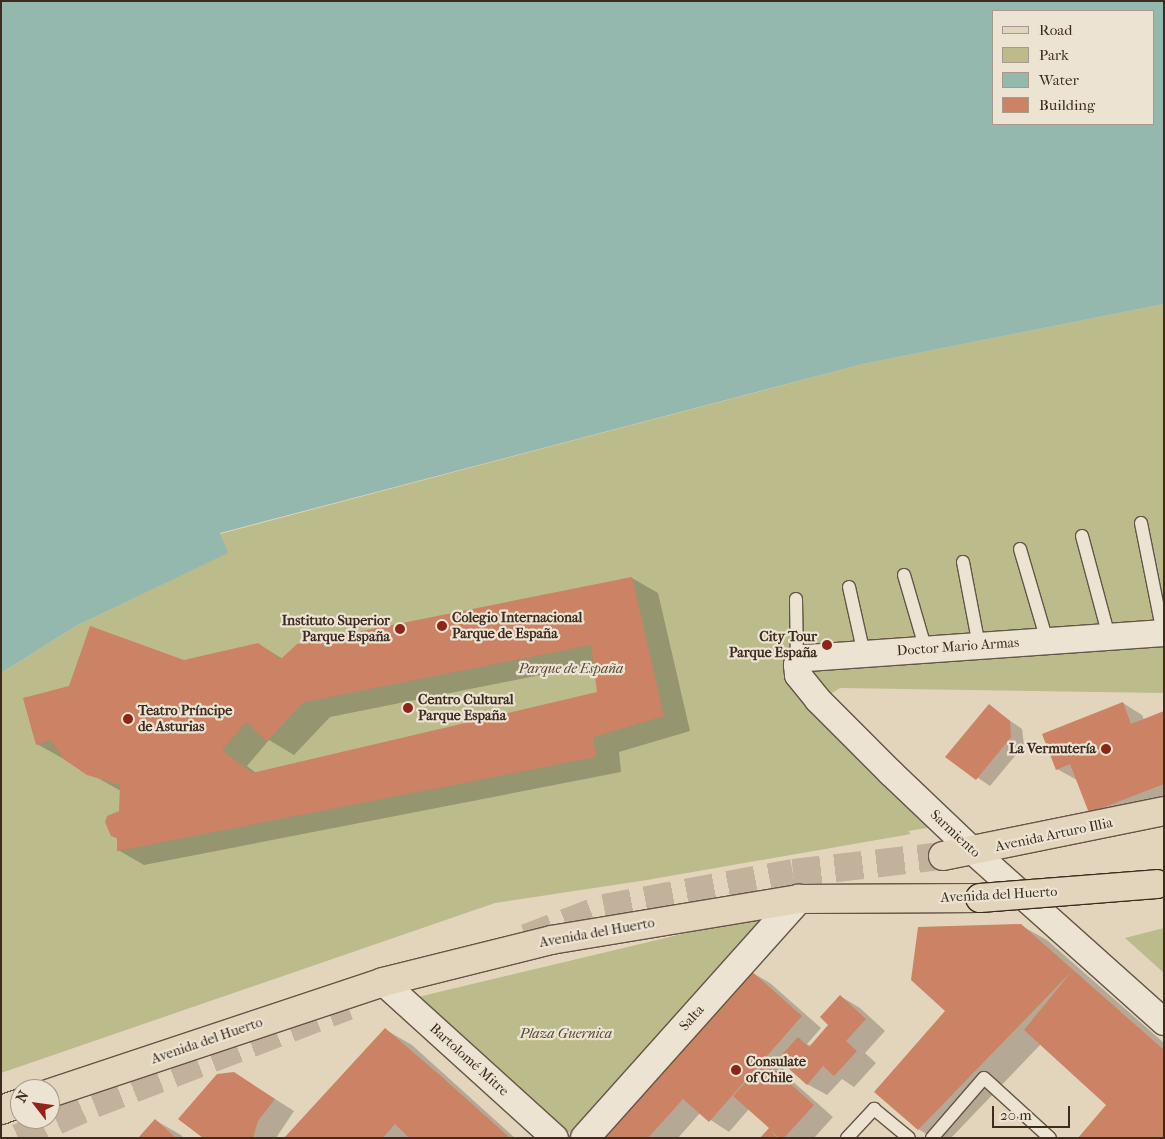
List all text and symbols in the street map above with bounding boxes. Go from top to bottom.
legend [992,10,1155,125]
text: Road [1039,21,1072,39]
text: Park [1039,46,1069,64]
text: Water [1039,71,1079,89]
text: Building [1039,96,1095,114]
place label: Colegio Internacional Parque de España [452,610,582,642]
place label: Instituto Superior Parque España [282,613,390,646]
marker: Colegio Internacional Parque de España [436,620,448,632]
marker: Instituto Superior Parque España [394,623,406,635]
place label: City Tour Parque España [729,629,817,662]
street label: Doctor Mario Armas [896,634,1020,660]
marker: City Tour Parque España [821,639,833,651]
park label: Parque de España [519,661,623,677]
place label: Centro Cultural Parque España [418,692,514,724]
marker: Centro Cultural Parque España [402,702,414,714]
place label: Teatro Príncipe de Asturias [138,703,232,736]
marker: Teatro Príncipe de Asturias [122,713,134,725]
place label: La Vermutería [1009,741,1096,757]
marker: La Vermutería [1100,743,1112,755]
street label: Sarmiento [926,807,984,861]
street label: Avenida Arturo Illia [994,814,1114,856]
street label: Avenida del Huerto [940,884,1058,906]
street label: Avenida del Huerto [538,915,656,951]
street label: Salta [676,1002,708,1034]
street label: Avenida del Huerto [149,1014,265,1068]
street label: Bartolomé Mitre [426,1020,512,1100]
park label: Plaza Guernica [520,1026,612,1042]
place label: Consulate of Chile [746,1054,806,1086]
marker: Consulate of Chile [730,1064,742,1076]
north arrow [10,1079,60,1129]
text: N [12,1088,32,1106]
scale bar [995,1096,1072,1128]
text: 20 m [1000,1106,1032,1124]

